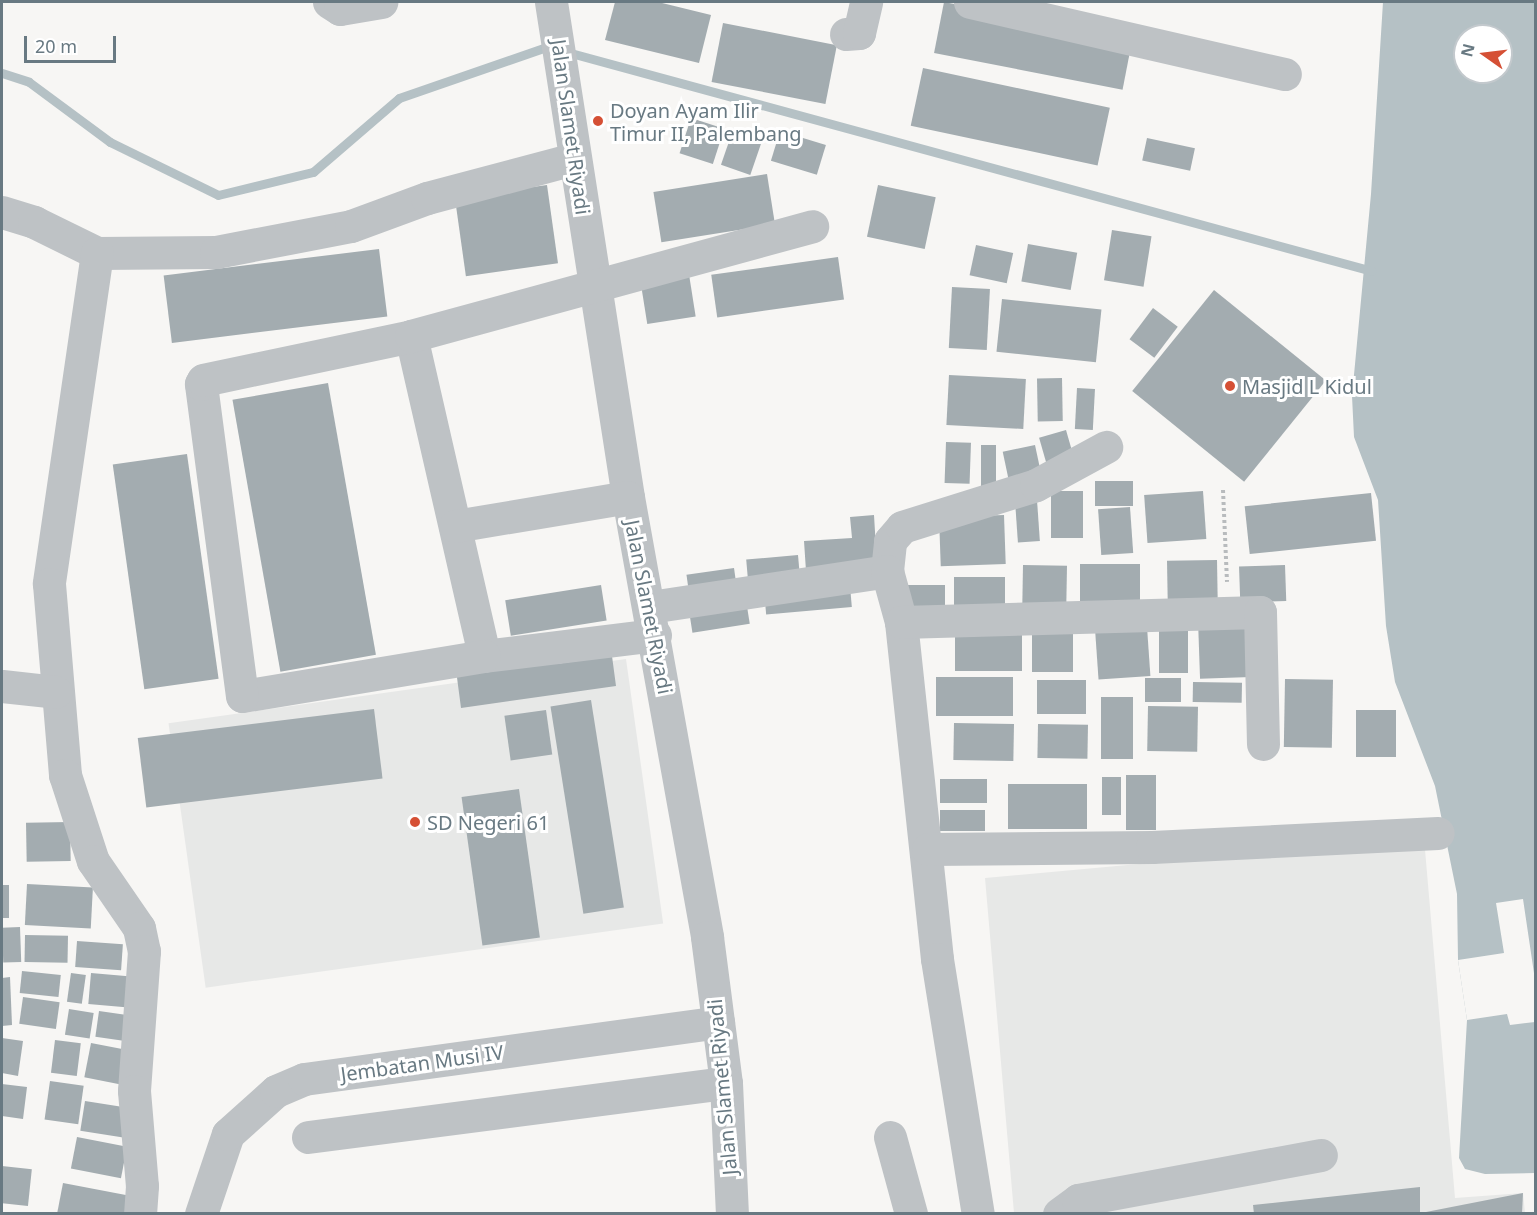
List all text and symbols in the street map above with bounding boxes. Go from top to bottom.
scale bar [27,24,118,62]
north arrow [1453,24,1513,84]
text: 20 m [35,34,77,58]
street label: Jalan Slamet Riyadi [547,38,595,216]
text: N [1455,41,1480,59]
place label: Doyan Ayam Ilir Timur II, Palembang [610,98,802,145]
marker: Doyan Ayam Ilir Timur II, Palembang [591,114,605,128]
place label: Masjid L Kidul [1242,374,1372,398]
marker: Masjid L Kidul [1223,379,1237,393]
street label: Jalan Slamet Riyadi [620,518,678,696]
place label: SD Negeri 61 [427,810,549,834]
marker: SD Negeri 61 [408,815,422,829]
street label: Jalan Slamet Riyadi [702,998,742,1176]
street label: Jembatan Musi IV [339,1040,505,1086]

